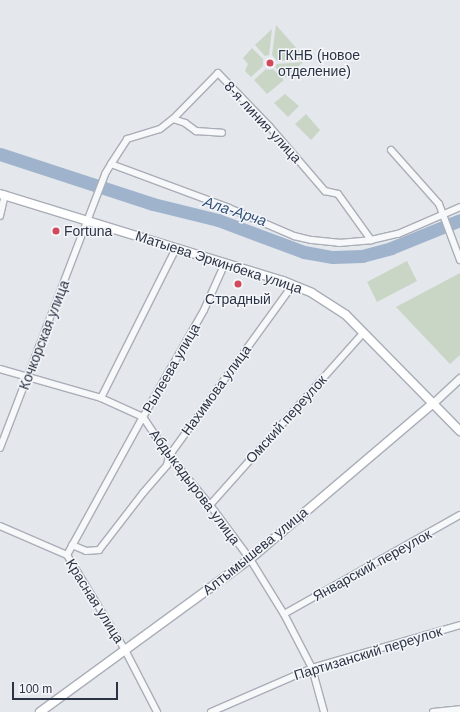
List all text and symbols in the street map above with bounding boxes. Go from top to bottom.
place label: ГКНБ (новое отделение) [278,47,360,80]
marker: ГКНБ (новое отделение) [265,58,275,68]
street label: 8-я линия улица [221,78,305,166]
water label: Ала-Арча [201,192,269,230]
place label: Fortuna [64,223,112,239]
marker: Fortuna [51,226,61,236]
street label: Матыева Эркинбека улица [134,227,304,297]
street label: Кочкорская улица [15,278,73,392]
marker: Страдный [233,279,243,289]
place label: Страдный [205,291,271,307]
street label: Рылеева улица [139,320,203,416]
street label: Нахимова улица [178,342,254,438]
street label: Омский переулок [242,371,330,467]
street label: Абдыкадырова улица [146,426,244,548]
street label: Алтымышева улица [199,504,311,598]
street label: Январский переулок [310,525,434,605]
street label: Красная улица [62,556,128,646]
street label: Партизанский переулок [292,622,444,684]
scale bar [14,674,120,700]
text: 100 m [19,682,52,696]

